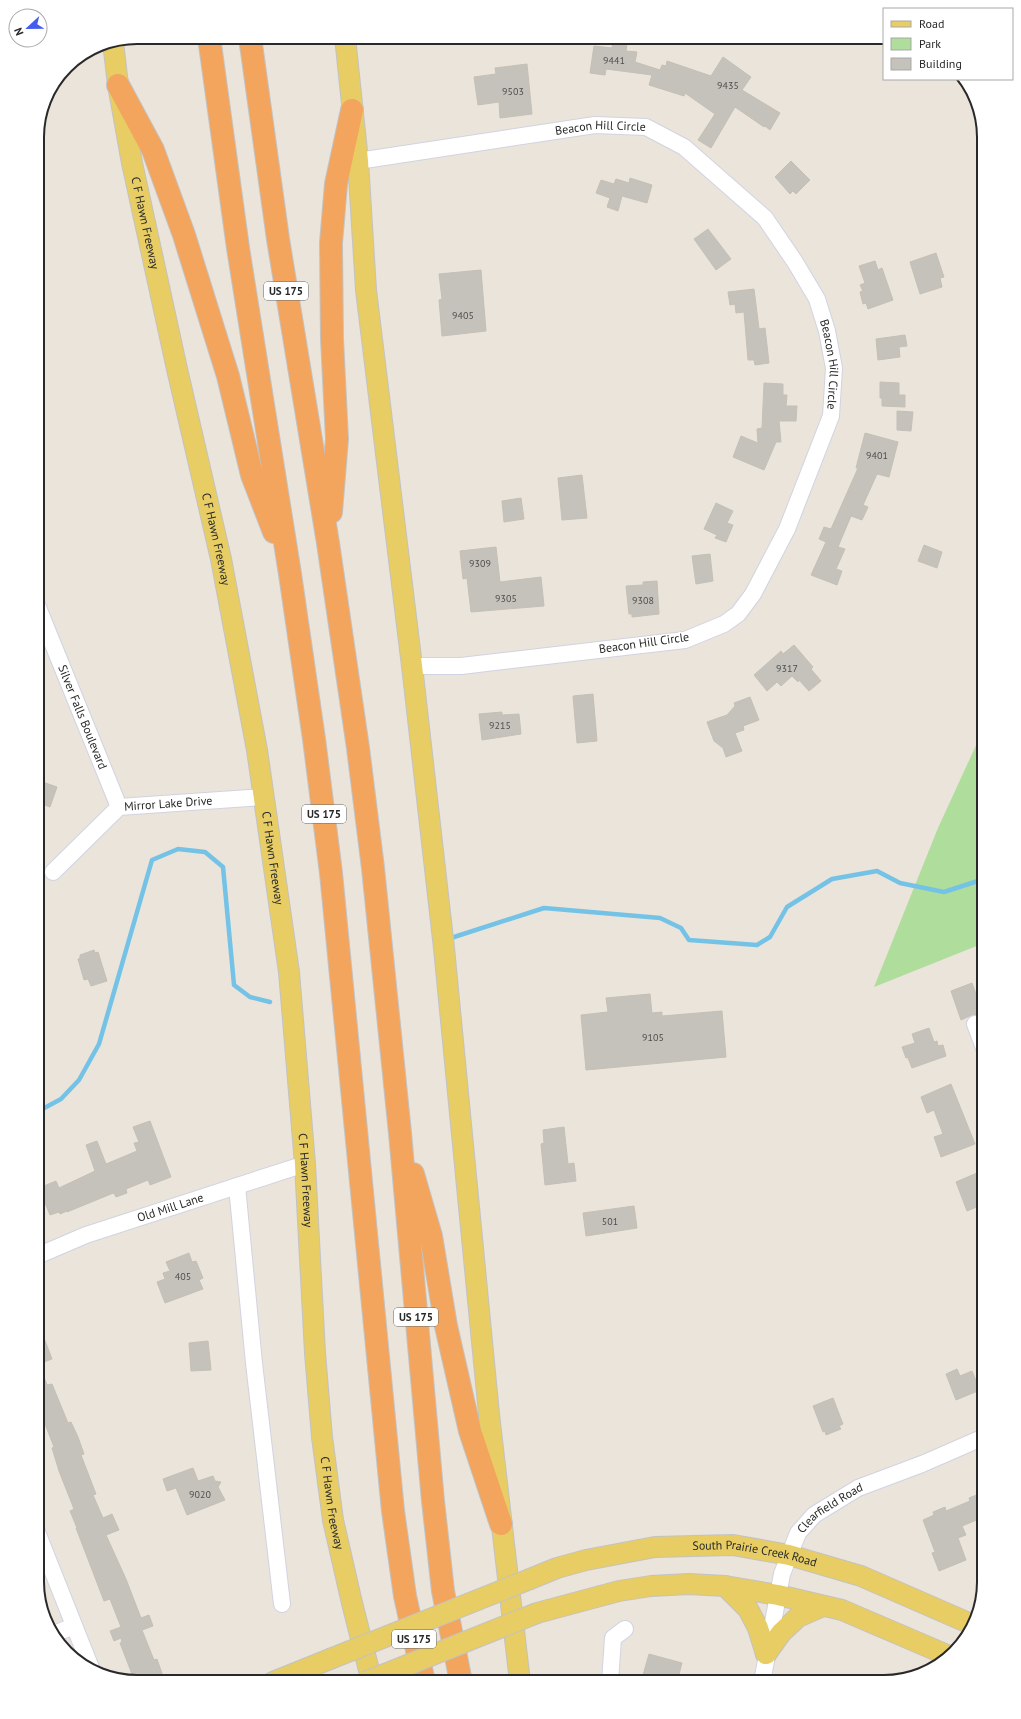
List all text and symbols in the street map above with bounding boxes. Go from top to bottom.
north arrow [8,8,48,48]
legend [883,8,1013,80]
text: Road [919,16,944,31]
text: N [11,26,27,38]
text: Park [919,36,941,51]
house number: 9441 [603,54,625,67]
text: Building [919,56,962,71]
house number: 9435 [717,79,739,92]
house number: 9503 [502,85,524,98]
street label: Beacon Hill Circle [554,117,646,138]
street label: C F Hawn Freeway [128,175,163,271]
road number: US 175 [264,282,308,300]
house number: 9405 [452,309,474,322]
street label: Beacon Hill Circle [817,317,842,410]
house number: 9401 [866,449,888,462]
street label: C F Hawn Freeway [199,491,234,587]
house number: 9309 [469,557,491,570]
house number: 9305 [495,592,517,605]
house number: 9308 [632,594,654,607]
street label: Beacon Hill Circle [598,629,690,656]
house number: 9317 [776,662,798,675]
street label: Silver Falls Boulevard [55,663,111,771]
house number: 9215 [489,719,511,732]
street label: Mirror Lake Drive [124,793,213,814]
road number: US 175 [302,805,346,823]
street label: C F Hawn Freeway [259,810,287,906]
house number: 9105 [642,1031,664,1044]
street label: C F Hawn Freeway [295,1133,316,1228]
street label: Old Mill Lane [135,1189,205,1225]
house number: 501 [602,1215,618,1228]
house number: 405 [175,1270,191,1283]
road number: US 175 [394,1308,438,1326]
street label: C F Hawn Freeway [318,1455,348,1551]
street label: Clearfield Road [794,1479,865,1536]
house number: 9020 [189,1488,211,1501]
street label: South Prairie Creek Road [692,1537,819,1570]
road number: US 175 [392,1630,436,1648]

